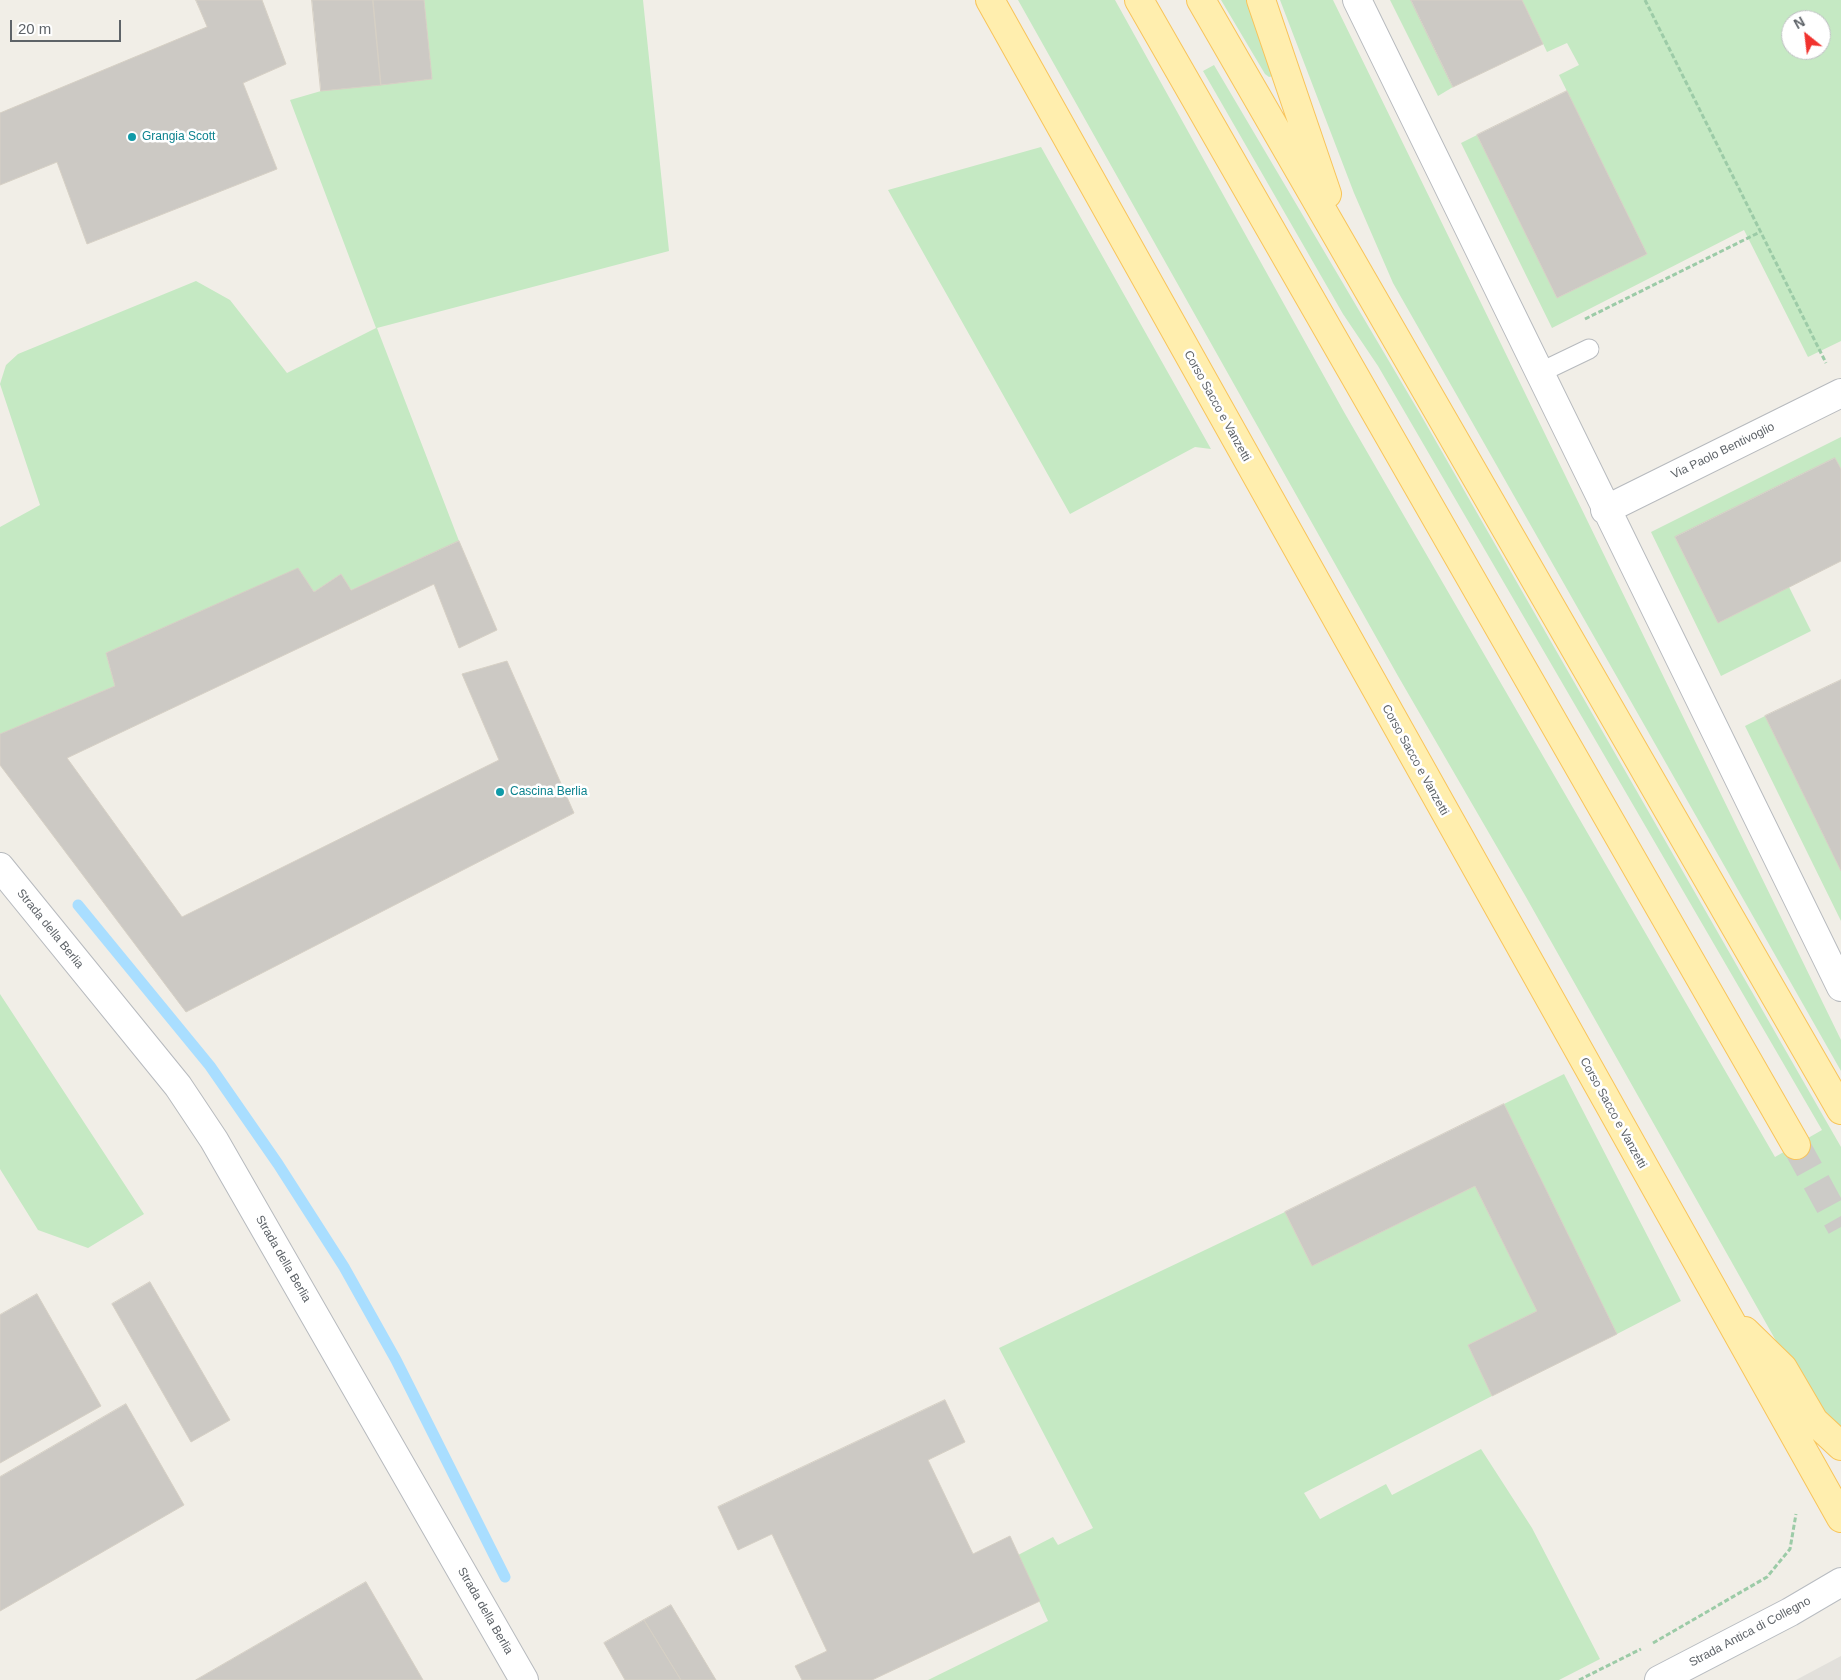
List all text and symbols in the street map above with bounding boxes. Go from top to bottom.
scale bar [12,10,124,42]
north arrow [1781,10,1831,60]
text: N [1791,13,1808,32]
text: 20 m [18,20,51,37]
place label: Grangia Scott [142,130,215,144]
marker: Grangia Scott [126,131,138,143]
street label: Corso Sacco e Vanzetti [1181,348,1253,464]
street label: Via Paolo Bentivoglio [1669,420,1777,482]
street label: Corso Sacco e Vanzetti [1379,702,1451,818]
place label: Cascina Berlia [510,785,587,799]
marker: Cascina Berlia [494,786,506,798]
street label: Strada della Berlia [14,886,86,972]
street label: Corso Sacco e Vanzetti [1577,1055,1649,1171]
street label: Strada della Berlia [252,1213,314,1305]
street label: Strada della Berlia [454,1565,516,1657]
street label: Strada Antica di Collegno [1687,1594,1813,1670]

